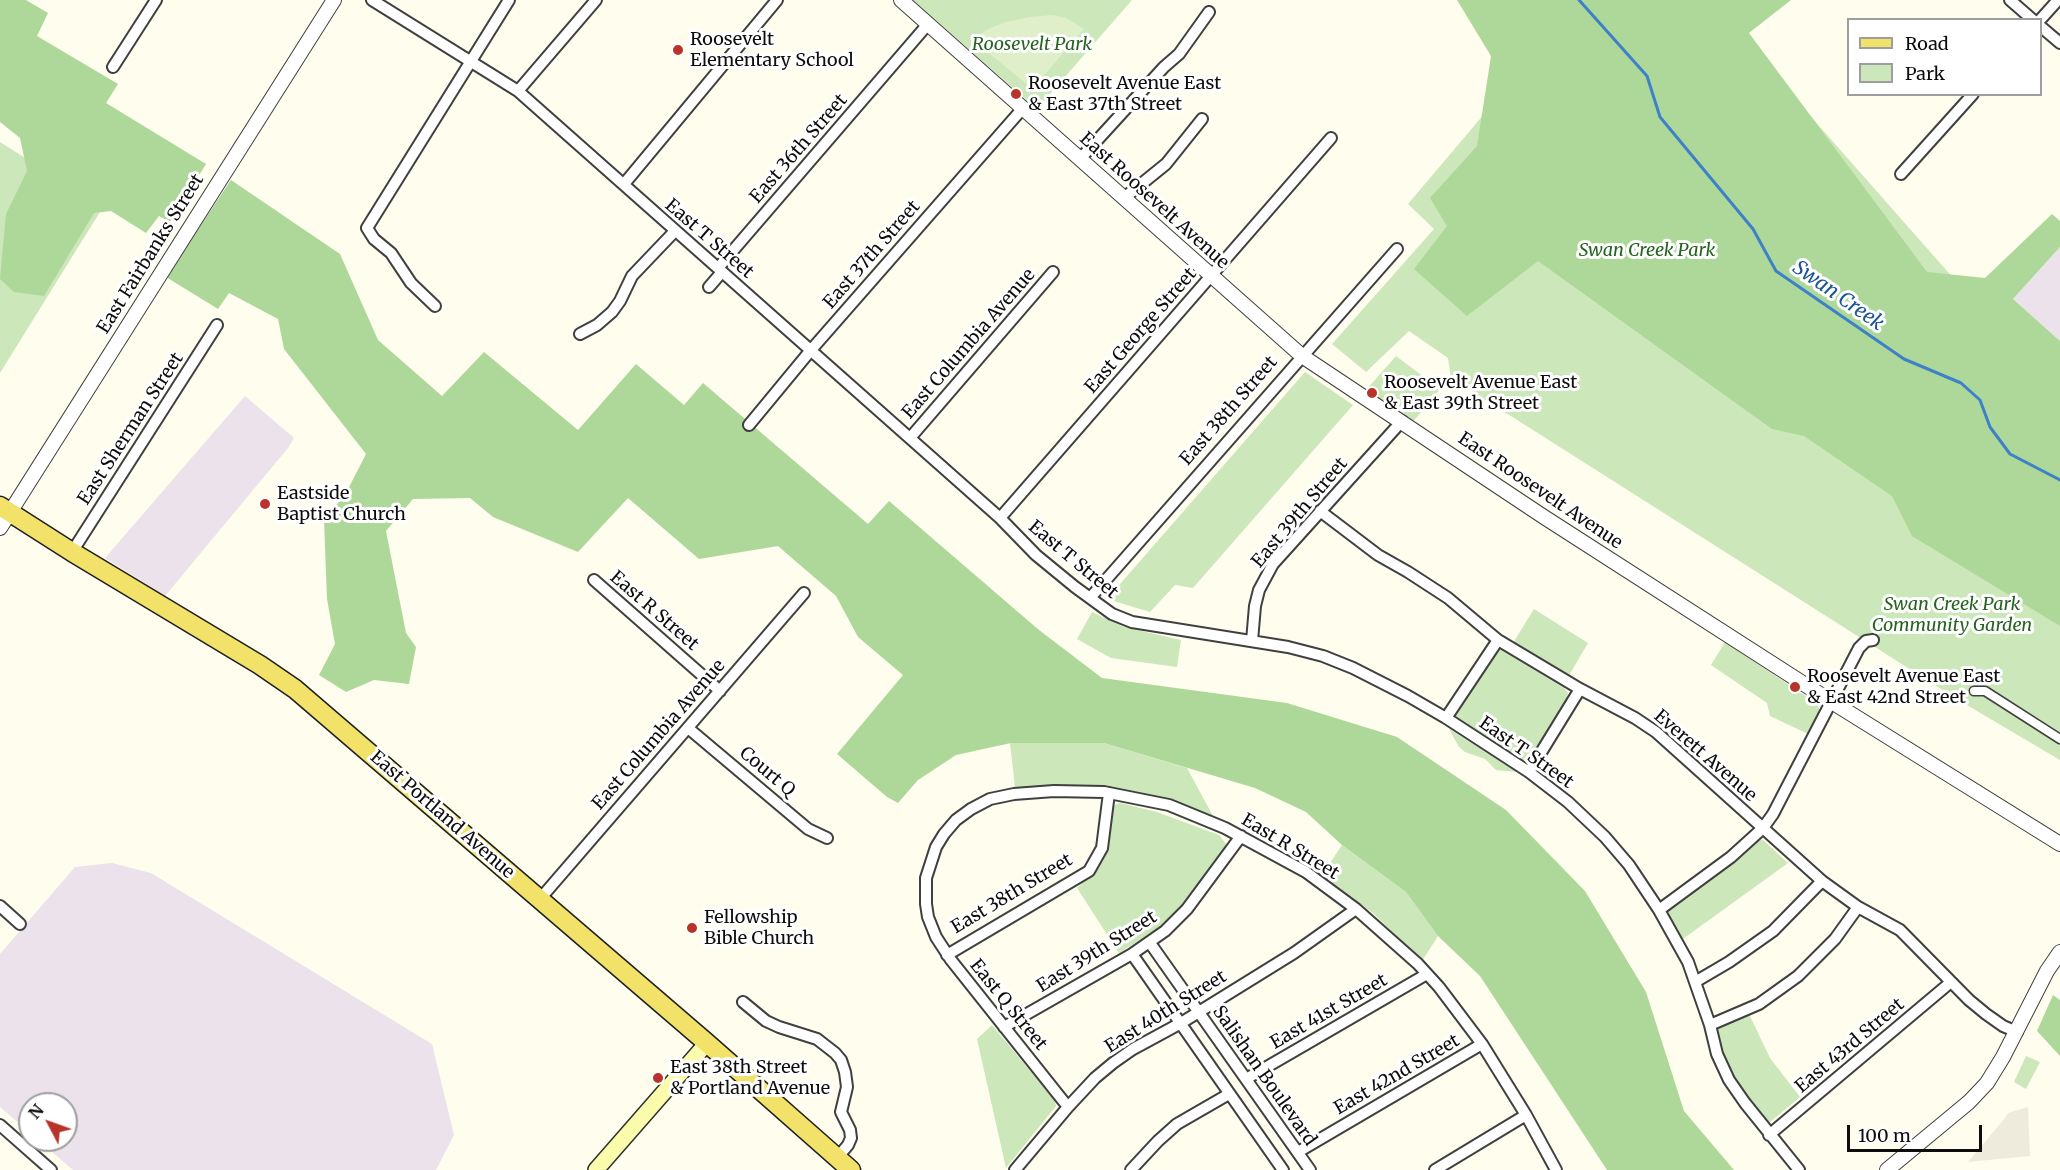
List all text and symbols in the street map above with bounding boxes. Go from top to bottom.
legend [1847,18,2042,96]
place label: Roosevelt Elementary School [690,29,854,72]
text: Road [1905,32,1949,55]
park label: Roosevelt Park [972,34,1092,56]
marker: Roosevelt Elementary School [671,43,685,57]
text: Park [1905,62,1945,85]
place label: Roosevelt Avenue East & East 37th Street [1028,73,1221,116]
marker: Roosevelt Avenue East & East 37th Street [1009,87,1023,101]
street label: East 36th Street [746,90,852,208]
street label: East Roosevelt Avenue [1075,128,1233,274]
street label: East Fairbanks Street [93,170,209,338]
street label: East T Street [660,195,758,283]
street label: East 37th Street [819,197,925,313]
park label: Swan Creek Park [1579,240,1715,262]
water label: Swan Creek [1788,256,1888,336]
street label: East George Street [1081,264,1201,398]
street label: East Columbia Avenue [898,265,1040,423]
street label: East Sherman Street [74,349,188,509]
street label: East 38th Street [1176,352,1282,470]
place label: Roosevelt Avenue East & East 39th Street [1384,372,1577,415]
marker: Roosevelt Avenue East & East 39th Street [1365,386,1379,400]
street label: East Roosevelt Avenue [1454,428,1626,554]
street label: East 39th Street [1248,454,1352,572]
place label: Eastside Baptist Church [277,483,406,526]
marker: Eastside Baptist Church [258,497,272,511]
street label: East T Street [1024,516,1122,604]
street label: East R Street [605,567,703,655]
park label: Swan Creek Park Community Garden [1872,594,2032,636]
street label: East Columbia Avenue [588,656,730,814]
place label: Roosevelt Avenue East & East 42nd Street [1807,666,2000,708]
marker: Roosevelt Avenue East & East 42nd Street [1788,680,1802,694]
street label: Everett Avenue [1649,706,1761,806]
street label: East T Street [1475,713,1577,793]
street label: Court Q [735,743,799,801]
street label: East Portland Avenue [365,746,519,884]
street label: East R Street [1237,809,1343,885]
street label: East 38th Street [948,849,1076,939]
place label: Fellowship Bible Church [704,907,814,950]
street label: East 39th Street [1033,907,1161,997]
marker: Fellowship Bible Church [685,921,699,935]
street label: East Q Street [965,955,1051,1055]
street label: East 40th Street [1101,966,1231,1058]
street label: East 41st Street [1267,970,1391,1054]
street label: East 43rd Street [1791,994,1909,1098]
street label: Salishan Boulevard [1208,1002,1320,1150]
street label: East 42nd Street [1330,1030,1464,1120]
place label: East 38th Street & Portland Avenue [670,1057,830,1100]
marker: East 38th Street & Portland Avenue [651,1071,665,1085]
north arrow [18,1092,78,1152]
text: N [24,1100,48,1123]
scale bar [1850,1113,1985,1151]
text: 100 m [1858,1124,1911,1147]

